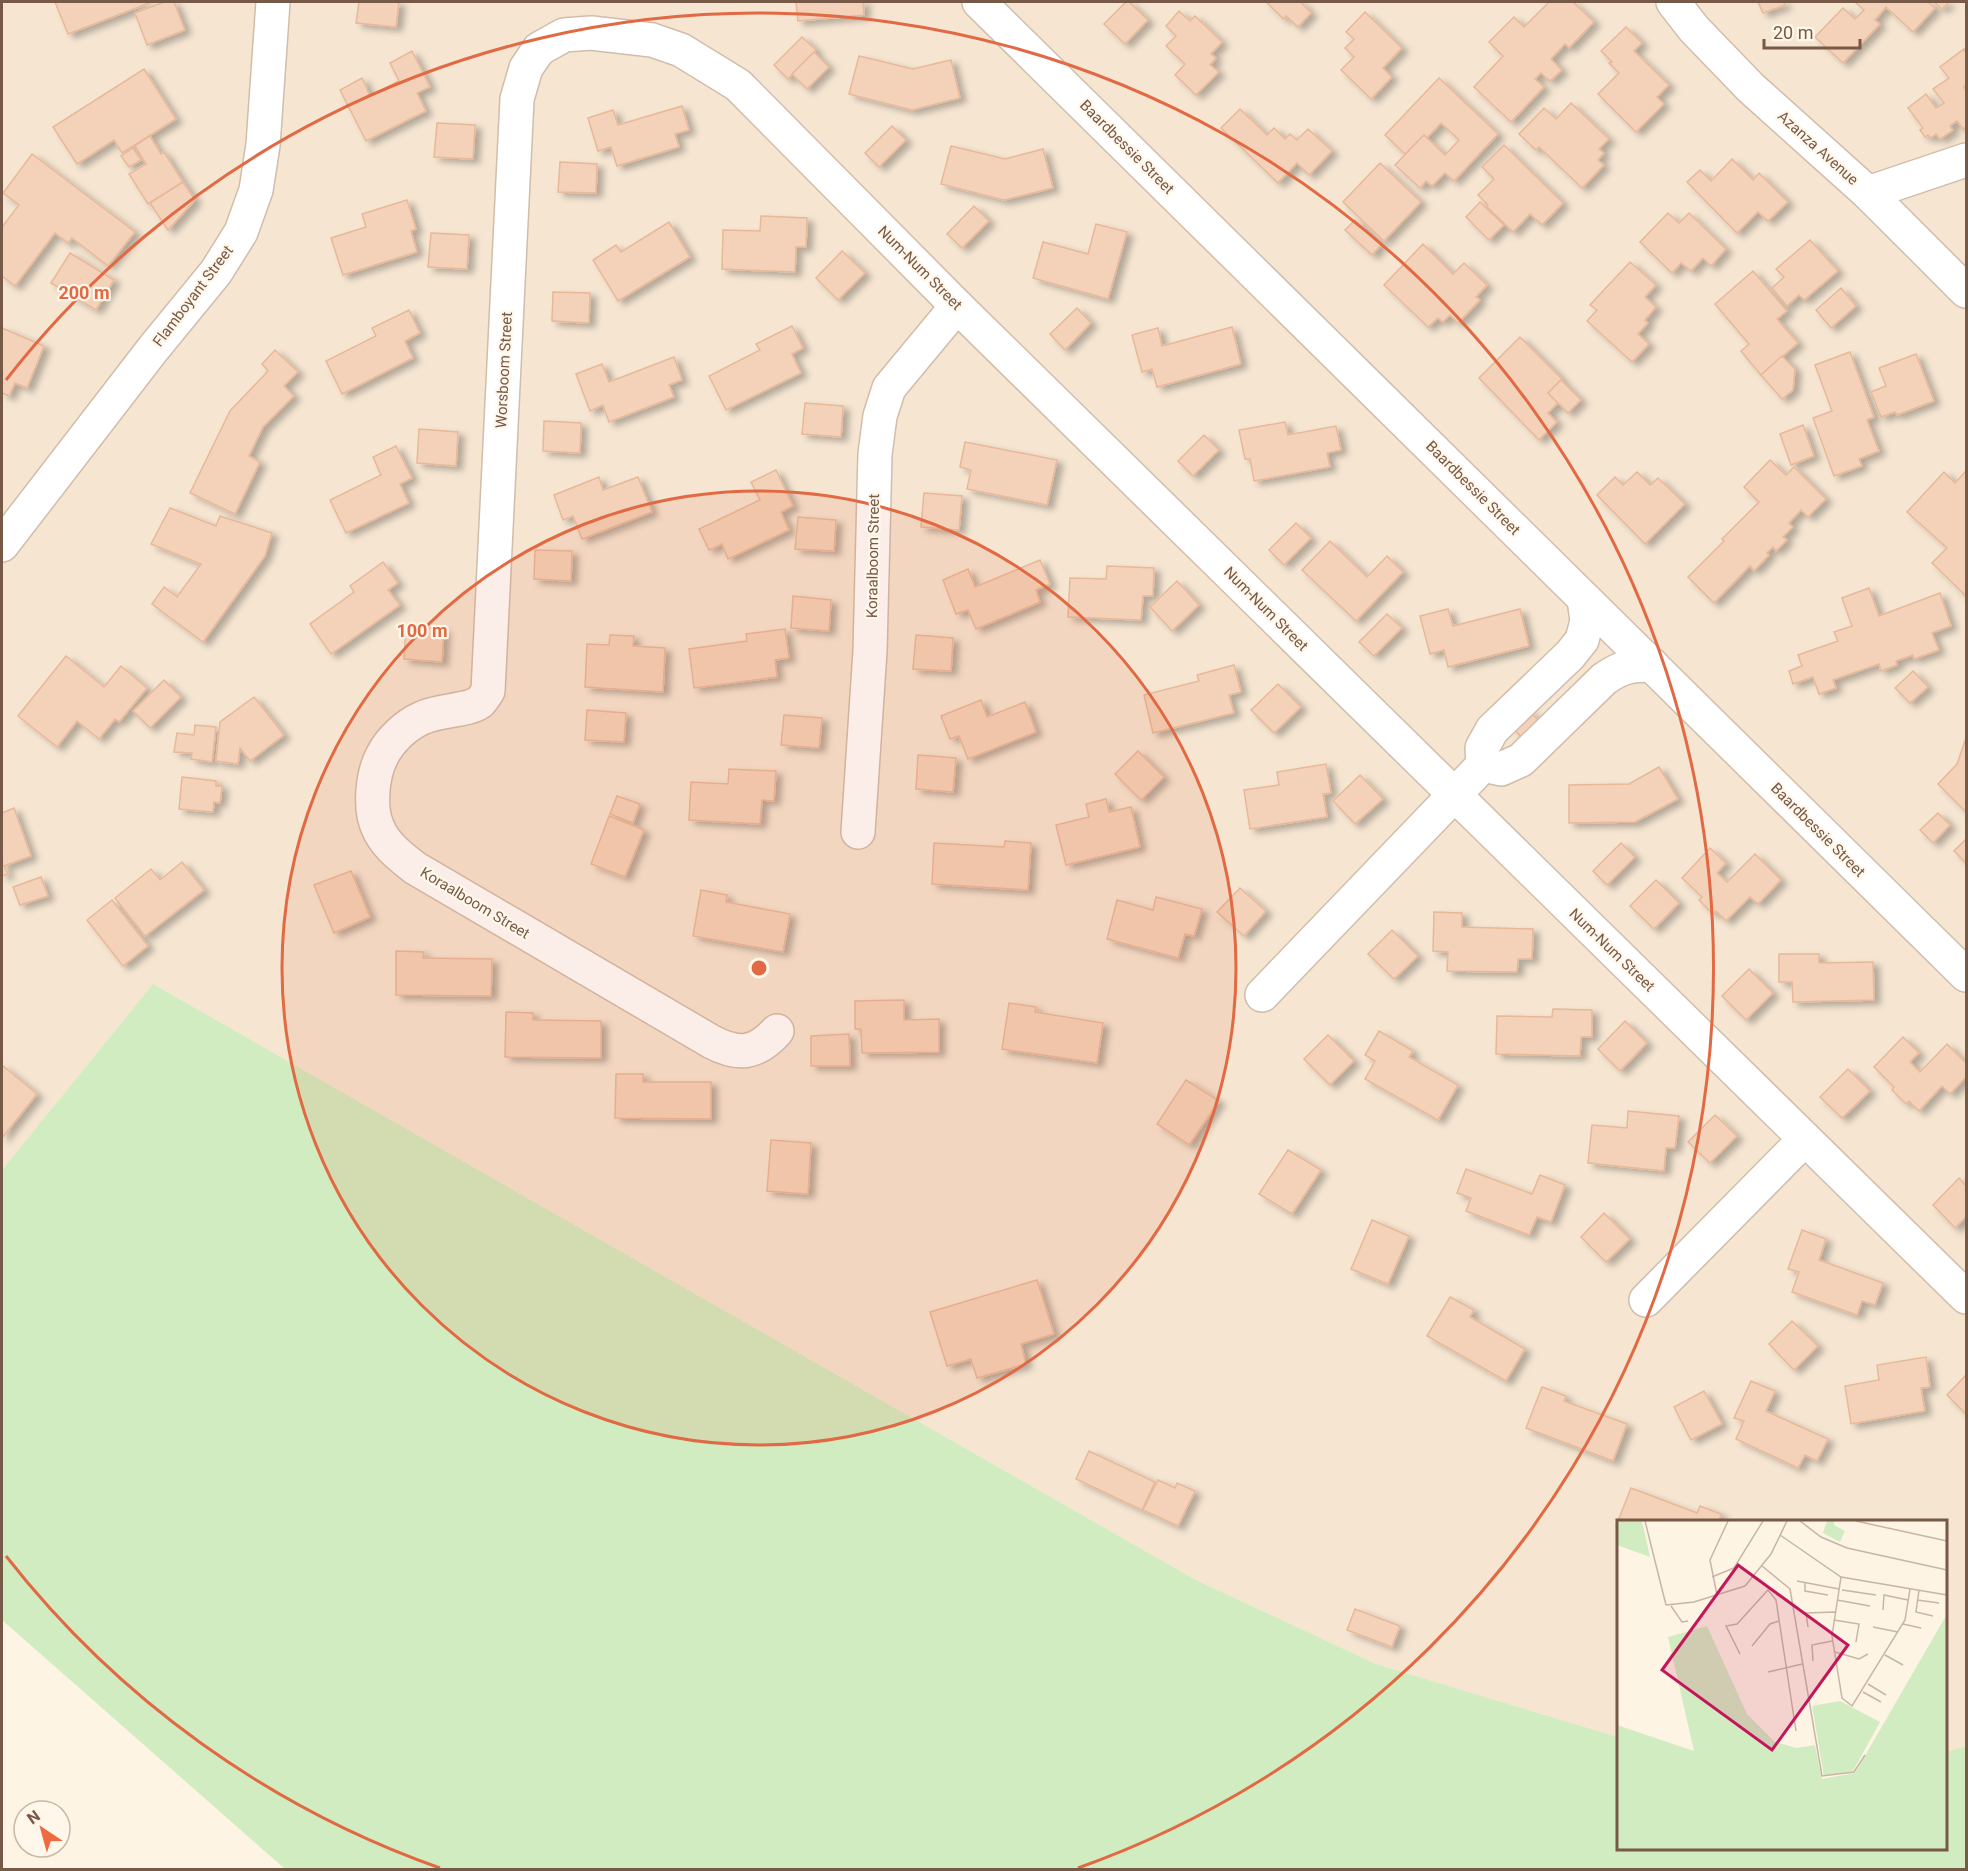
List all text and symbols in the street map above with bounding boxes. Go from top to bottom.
scale bar [1764,12,1860,50]
text: 20 m [1773,22,1813,43]
street label: Baardbessie Street [1076,96,1178,198]
street label: Azanza Avenue [1774,107,1862,189]
street label: Num-Num Street [874,222,966,314]
street label: Flamboyant Street [149,242,237,350]
text: 200 m [58,282,110,303]
street label: Worsboom Street [492,311,516,429]
street label: Baardbessie Street [1422,437,1524,539]
street label: Koraalboom Street [863,494,883,618]
street label: Num-Num Street [1220,563,1312,655]
text: 100 m [396,620,448,641]
street label: Baardbessie Street [1767,779,1869,881]
street label: Koraalboom Street [417,863,533,943]
street label: Num-Num Street [1566,905,1658,995]
centre of rings [749,958,769,978]
inset map [1617,1520,1947,1850]
north arrow [12,1799,72,1859]
text: N [23,1806,44,1828]

